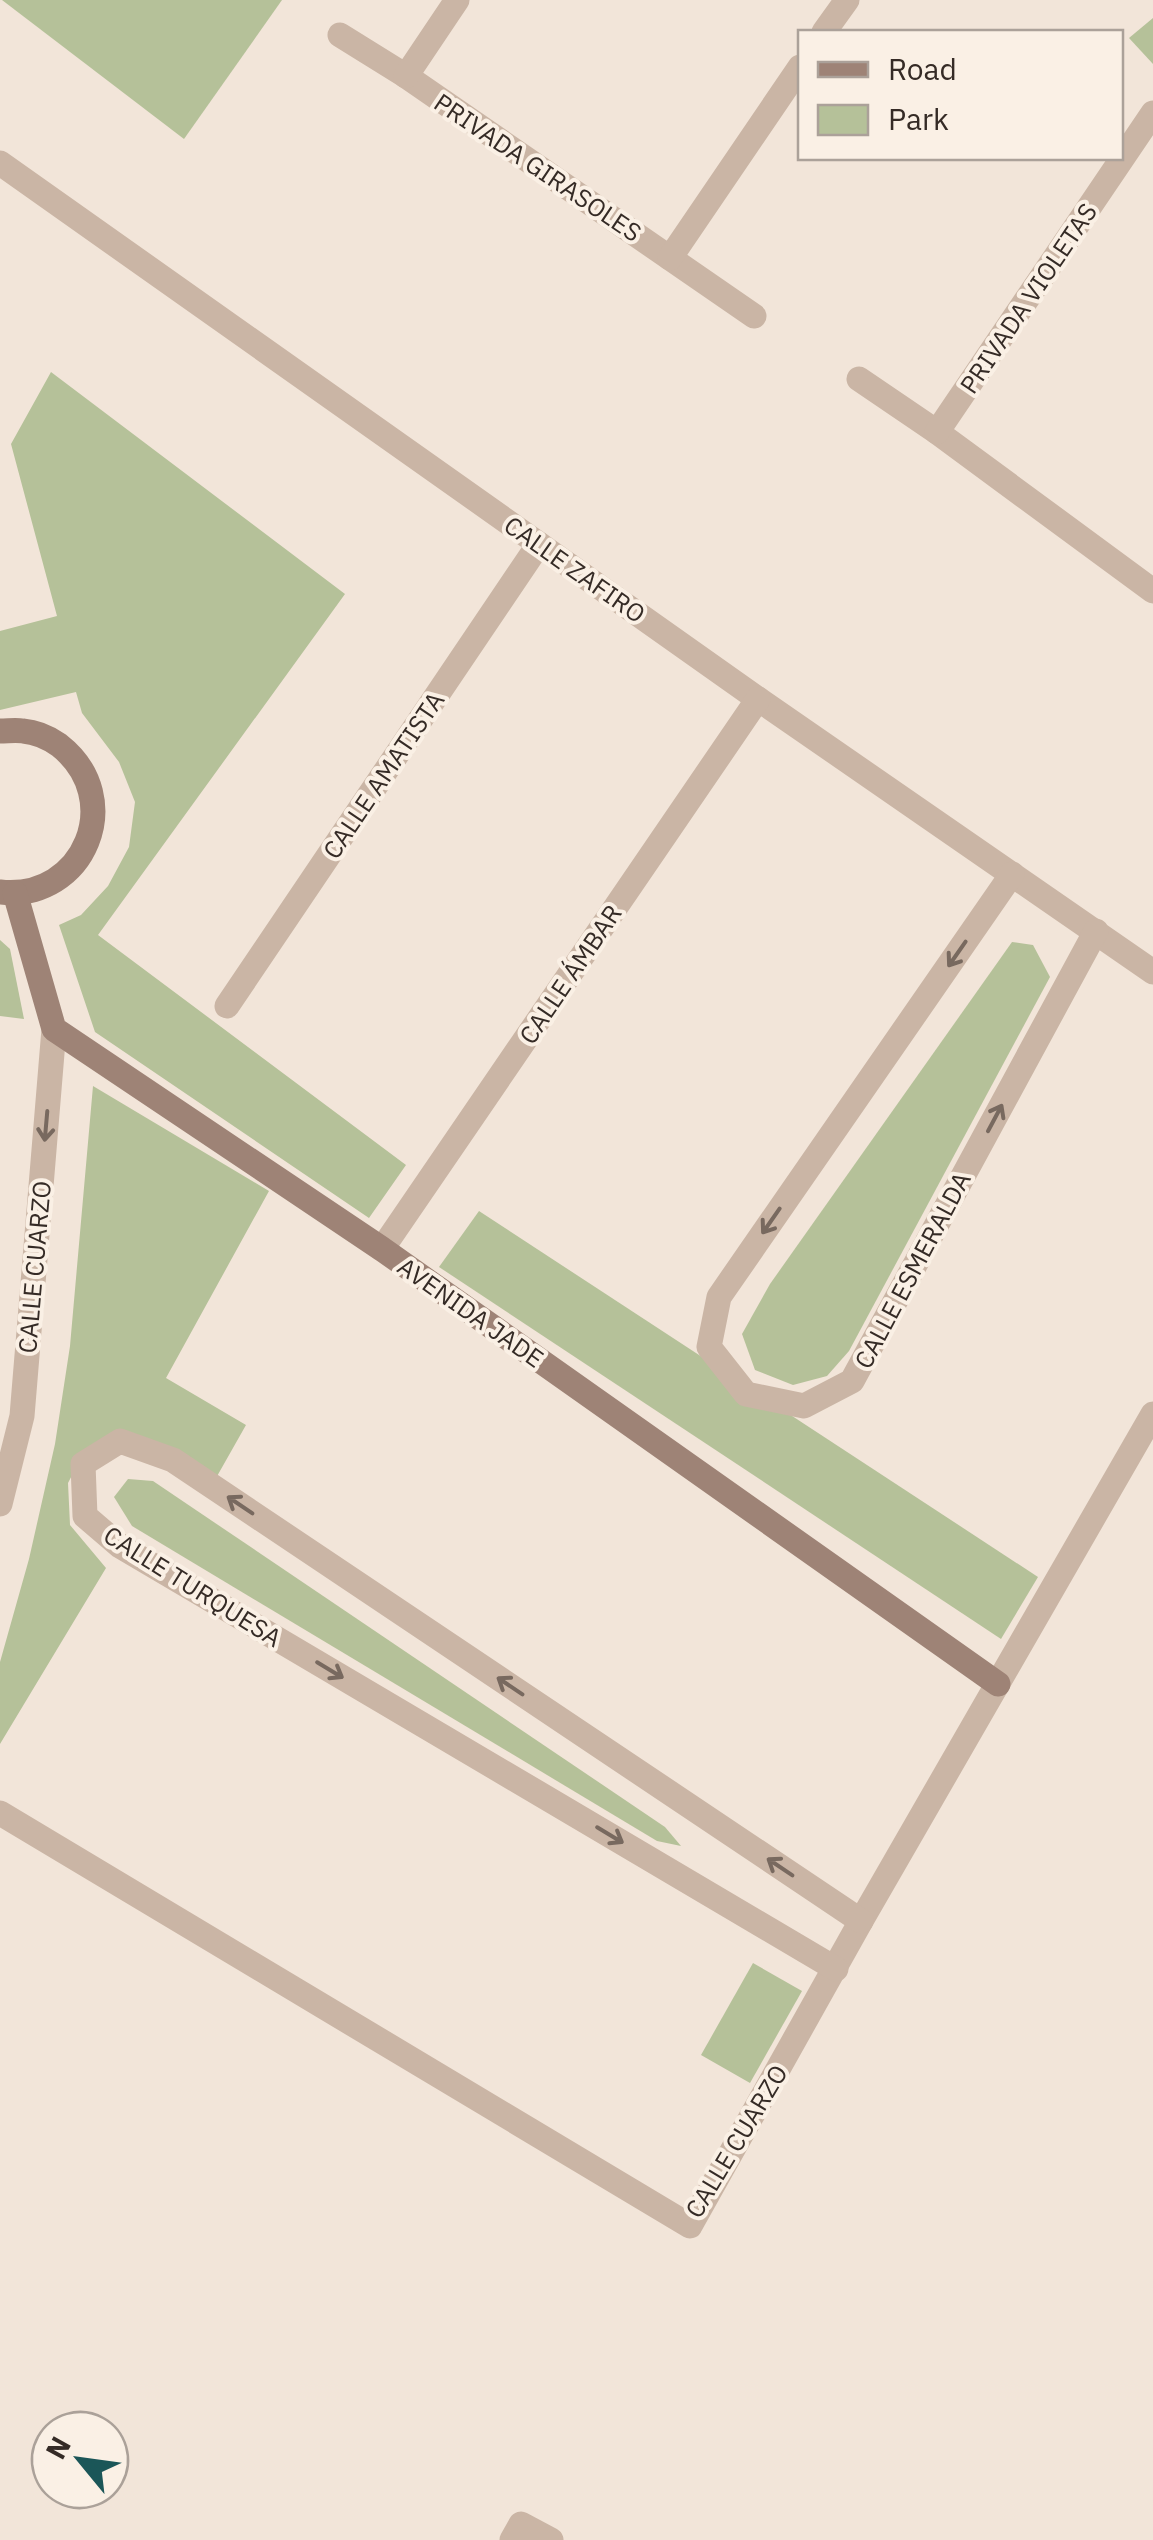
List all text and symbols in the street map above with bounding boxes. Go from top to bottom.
legend [798,30,1123,160]
text: Road [888,49,957,88]
street label: PRIVADA GIRASOLES [428,85,648,249]
text: Park [888,99,949,138]
street label: PRIVADA VIOLETAS [952,196,1104,400]
street label: CALLE ZAFIRO [498,508,652,630]
street label: CALLE AMATISTA [315,685,451,865]
street label: CALLE ÁMBAR [511,898,629,1050]
one-way arrow [947,939,968,967]
one-way arrow [985,1104,1005,1134]
one-way arrow [37,1109,56,1142]
street label: CALLE ESMERALDA [846,1166,978,1374]
street label: CALLE CUARZO [10,1179,58,1355]
one-way arrow [761,1206,782,1234]
street label: AVENIDA JADE [392,1249,550,1375]
one-way arrow [226,1495,254,1516]
street label: CALLE TURQUESA [98,1518,288,1654]
one-way arrow [315,1660,344,1680]
one-way arrow [496,1675,524,1696]
one-way arrow [595,1825,624,1845]
one-way arrow [766,1856,794,1877]
street label: CALLE CUARZO [677,2058,795,2224]
north arrow [30,2410,130,2510]
text: N [37,2430,79,2465]

